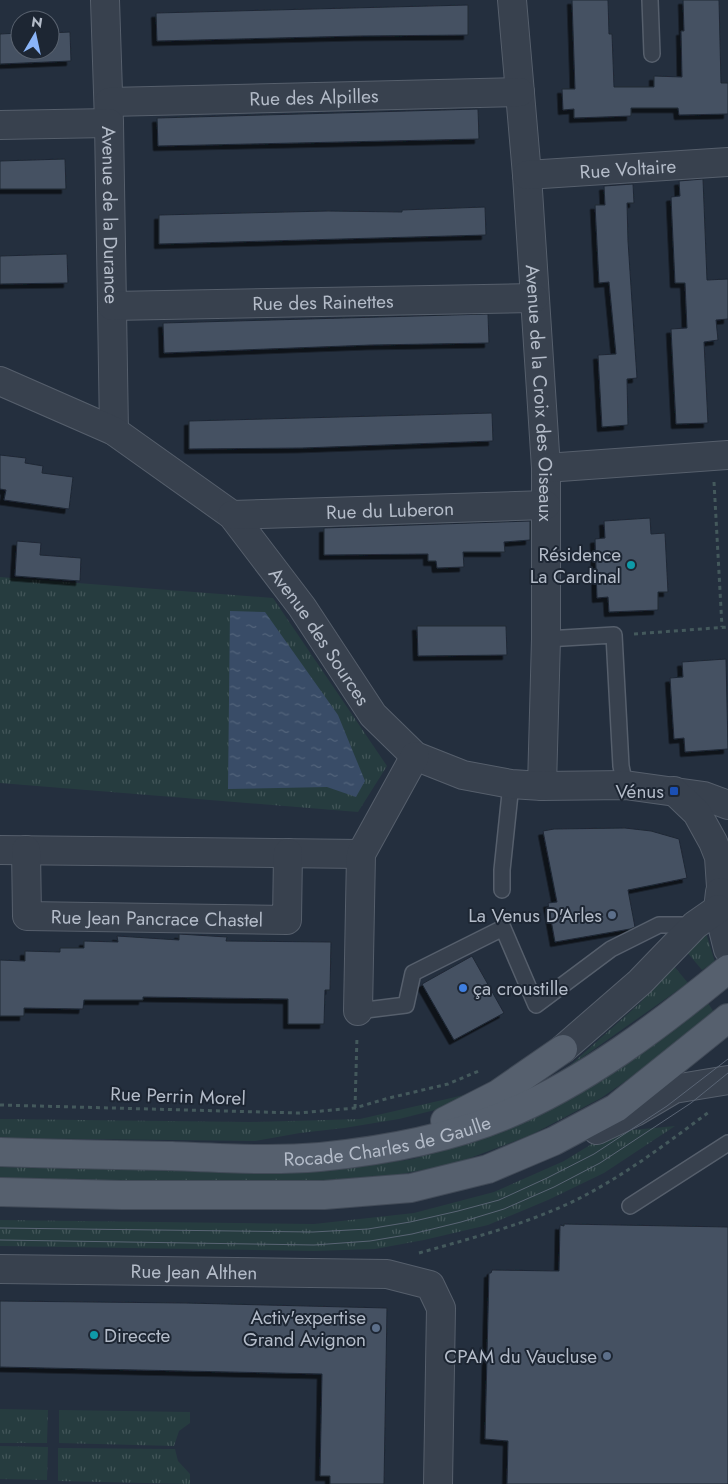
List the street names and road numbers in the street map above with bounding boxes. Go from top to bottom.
street label: Rue des Alpilles [249,82,379,112]
street label: Avenue de la Durance [96,126,125,304]
street label: Rue Voltaire [579,152,677,185]
street label: Avenue de la Croix des Oiseaux [519,264,560,521]
street label: Rue des Rainettes [252,287,394,317]
street label: Rue du Luberon [325,494,454,526]
street label: Avenue des Sources [263,561,377,711]
street label: Rue Jean Pancrace Chastel [51,903,263,933]
street label: Rue Perrin Morel [110,1080,246,1112]
street label: Rocade Charles de Gaulle [283,1108,495,1172]
street label: Rue Jean Althen [131,1257,257,1286]

